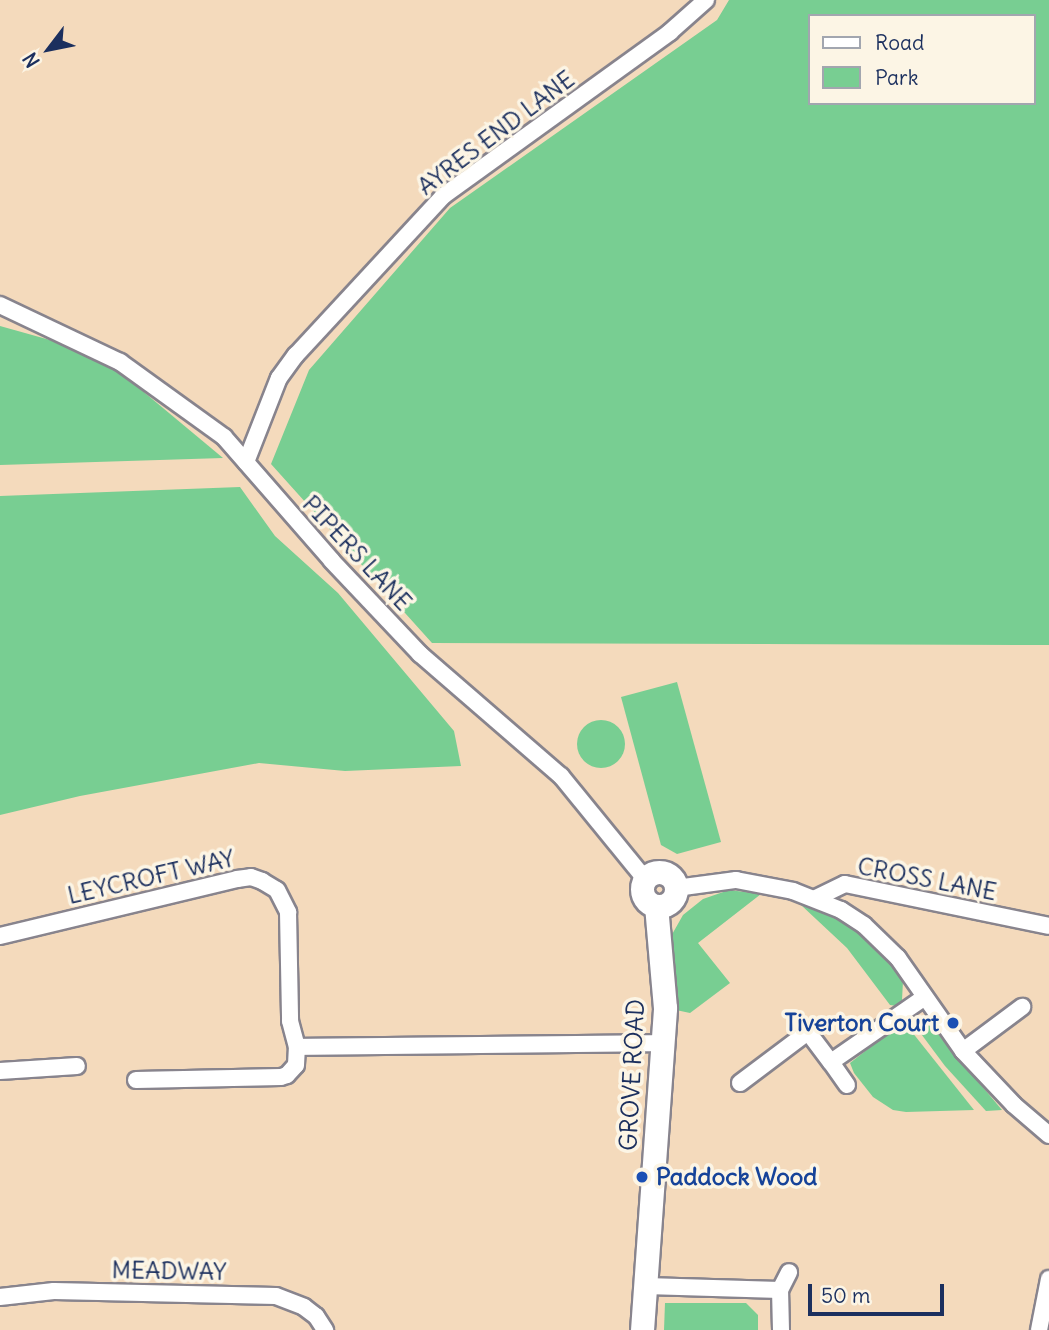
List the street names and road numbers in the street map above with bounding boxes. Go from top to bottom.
street label: AYRES END LANE [412,65,580,201]
street label: PIPERS LANE [296,490,418,616]
street label: LEYCROFT WAY [65,844,237,910]
street label: CROSS LANE [855,851,999,907]
street label: GROVE ROAD [614,998,650,1152]
street label: MEADWAY [111,1256,227,1286]

